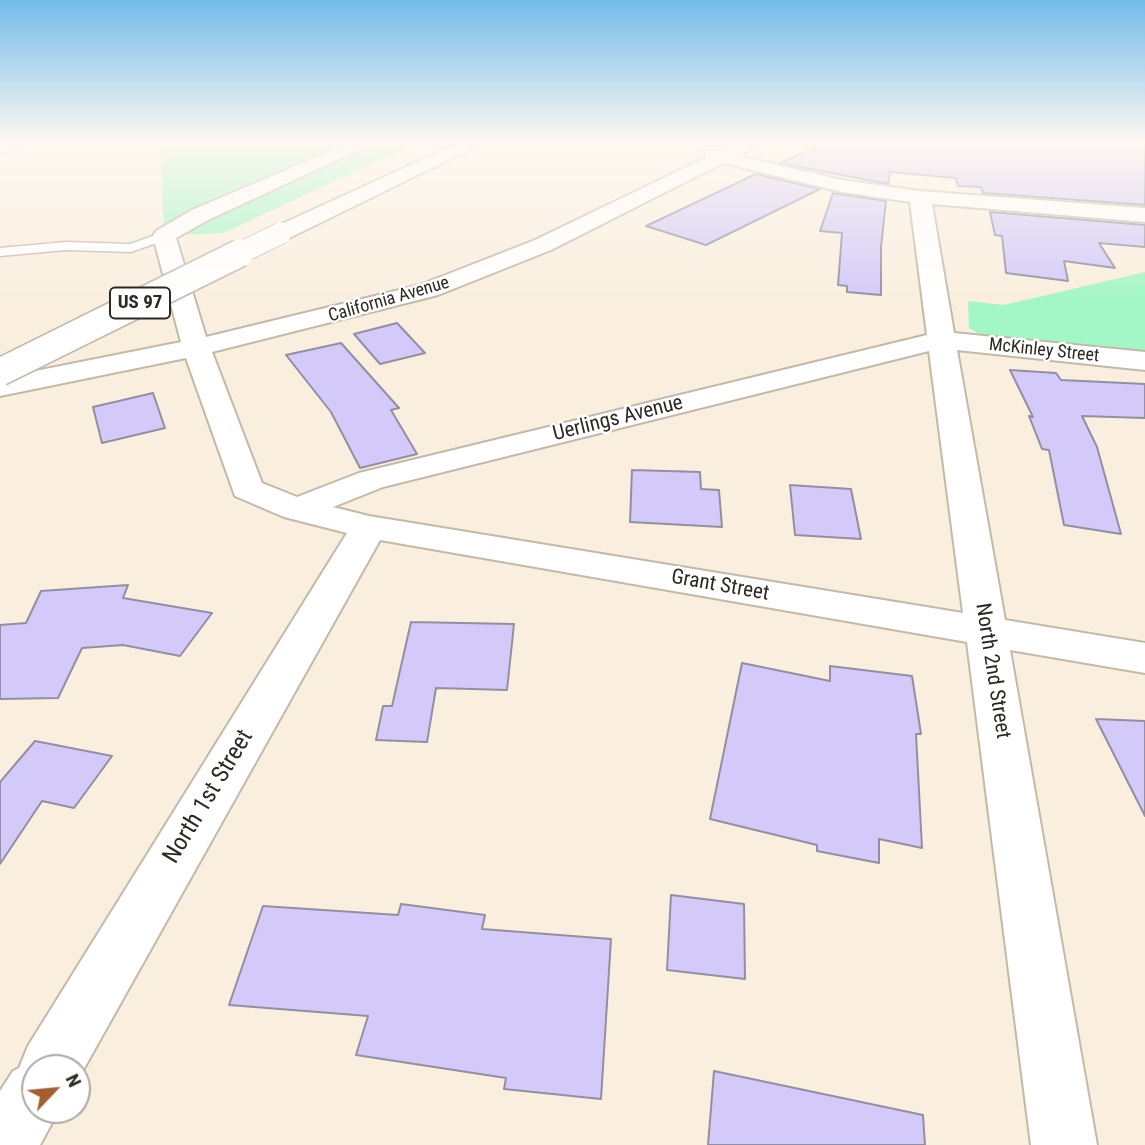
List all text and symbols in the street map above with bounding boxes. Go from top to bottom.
street label: California Avenue [326,272,452,328]
road number: US 97 [110,288,170,318]
street label: McKinley Street [988,334,1100,368]
street label: Uerlings Avenue [550,391,686,447]
street label: Grant Street [669,565,771,607]
street label: North 2nd Street [969,602,1015,740]
street label: North 1st Street [158,725,260,869]
north arrow [21,1054,91,1124]
text: N [61,1070,86,1091]

